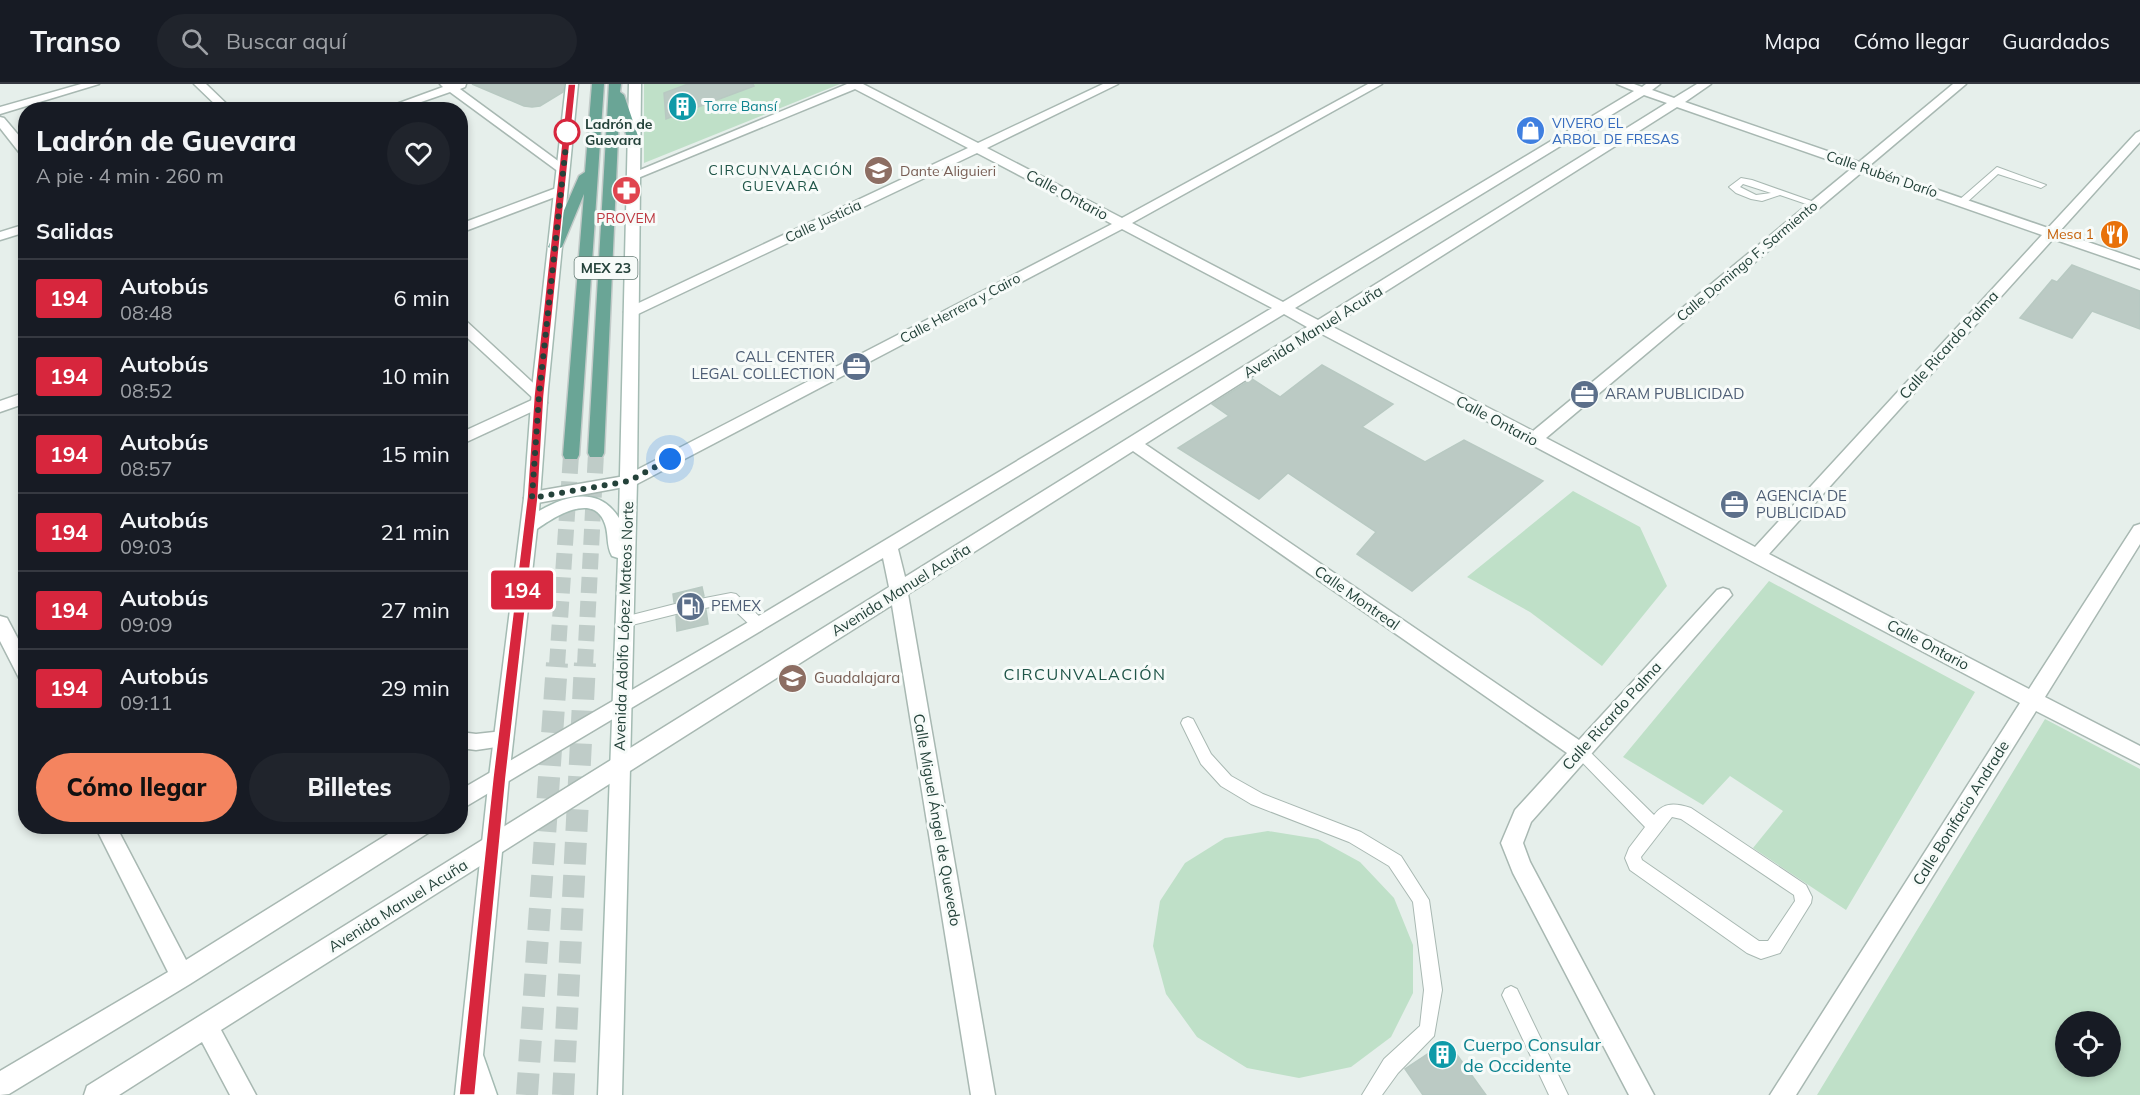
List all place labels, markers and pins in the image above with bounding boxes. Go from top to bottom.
building icon: Torre Bansí [667,90,699,122]
place label: Torre Bansí [704,97,778,115]
place label: VIVERO EL ARBOL DE FRESAS [1552,114,1679,148]
place label: Ladrón de Guevara [585,115,653,149]
shop icon: VIVERO EL ARBOL DE FRESAS [1515,115,1547,147]
marker: Ladrón de Guevara [554,119,580,145]
school or university icon: Dante Aliguieri [863,155,895,187]
place label: Dante Aliguieri [900,162,996,180]
pharmacy icon: PROVEM [610,175,642,207]
place label: PROVEM [596,209,656,227]
restaurant icon: Mesa 1 [2099,218,2131,250]
place label: Mesa 1 [2047,225,2094,243]
place label: CALL CENTER LEGAL COLLECTION [691,347,835,383]
office icon: CALL CENTER LEGAL COLLECTION [840,350,872,382]
office icon: ARAM PUBLICIDAD [1568,378,1600,410]
place label: ARAM PUBLICIDAD [1605,384,1744,403]
place label: AGENCIA DE PUBLICIDAD [1756,486,1847,522]
office icon: AGENCIA DE PUBLICIDAD [1719,489,1751,521]
fuel station icon: PEMEX [674,590,706,622]
place label: PEMEX [711,596,761,615]
school or university icon: Guadalajara [777,662,809,694]
place label: Guadalajara [814,668,900,687]
place label: Cuerpo Consular de Occidente [1463,1033,1601,1077]
building icon: Cuerpo Consular de Occidente [1426,1039,1458,1071]

